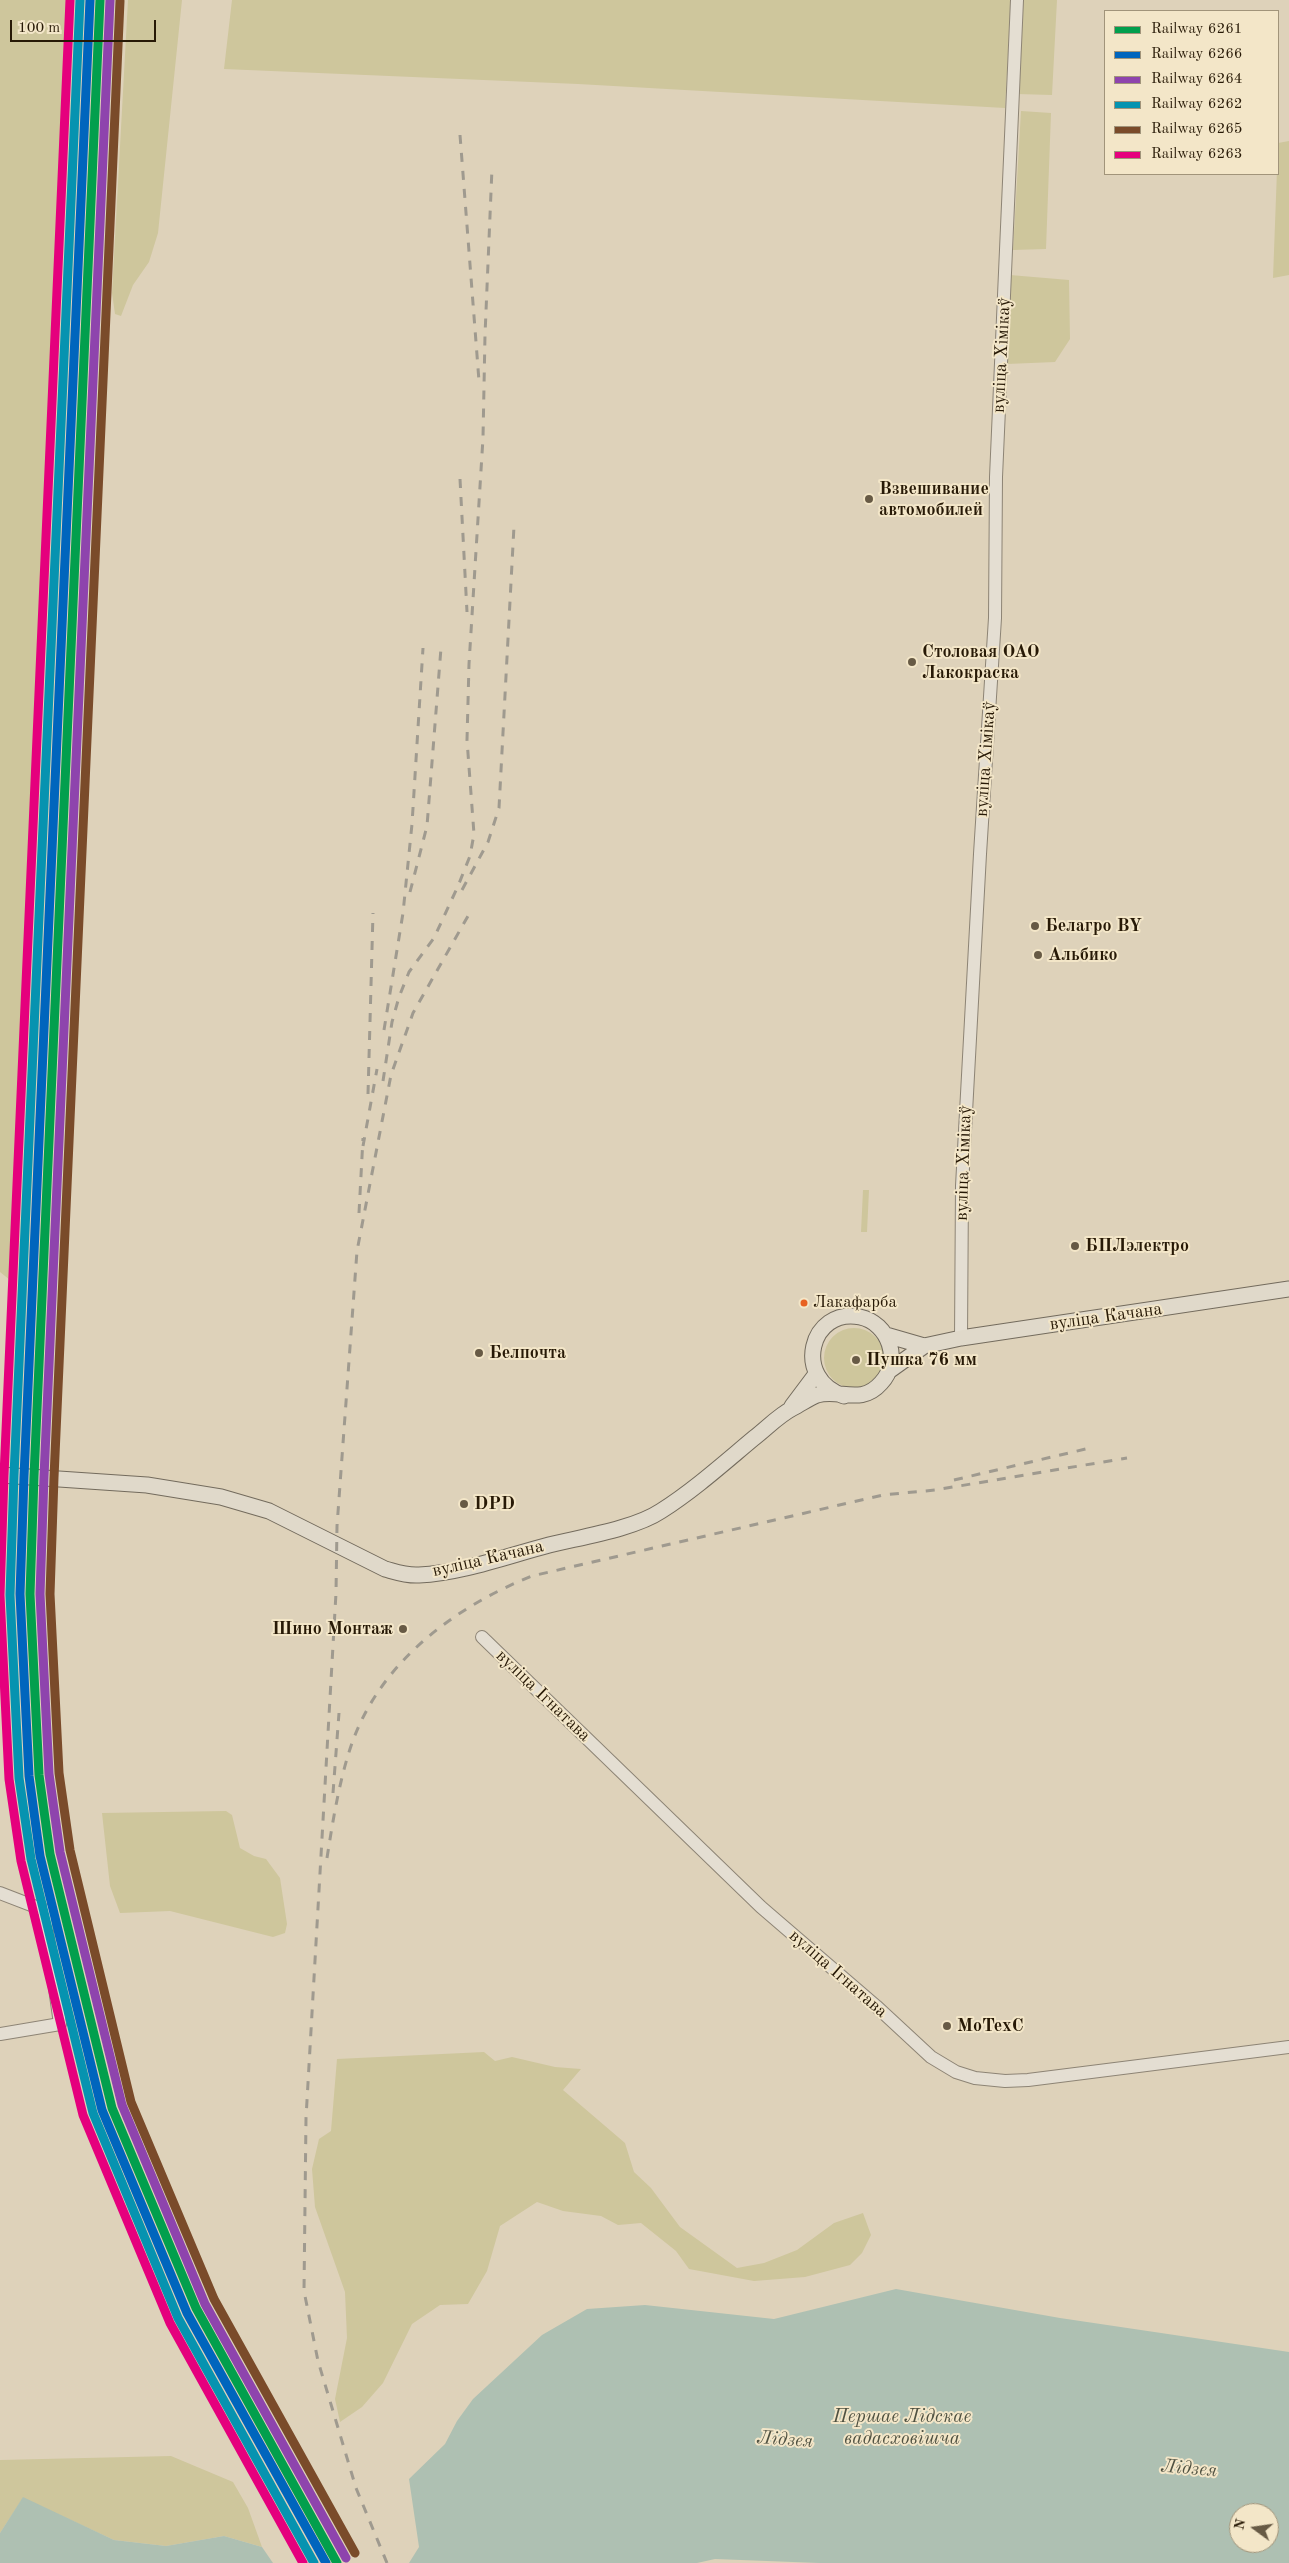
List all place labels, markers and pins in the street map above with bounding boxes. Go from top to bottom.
place label: Взвешивание автомобилей [879,478,989,520]
marker: Взвешивание автомобилей [863,493,875,505]
place label: Столовая ОАО Лакокраска [922,641,1040,684]
marker: Столовая ОАО Лакокраска [906,656,918,668]
place label: Белагро BY [1045,915,1142,937]
marker: Белагро BY [1029,920,1041,932]
place label: Альбико [1048,944,1118,966]
marker: Альбико [1032,949,1044,961]
place label: БПЛэлектро [1085,1235,1189,1257]
marker: БПЛэлектро [1069,1240,1081,1252]
place label: Лакафарба [813,1293,897,1313]
marker: Лакафарба [799,1298,809,1308]
place label: Белпочта [489,1342,566,1364]
marker: Белпочта [473,1347,485,1359]
place label: Пушка 76 мм [866,1349,977,1371]
marker: Пушка 76 мм [850,1354,862,1366]
place label: DPD [474,1493,515,1515]
marker: DPD [458,1498,470,1510]
place label: Шино Монтаж [272,1618,393,1640]
marker: Шино Монтаж [397,1623,409,1635]
place label: MoTexC [957,2015,1024,2037]
marker: MoTexC [941,2020,953,2032]

